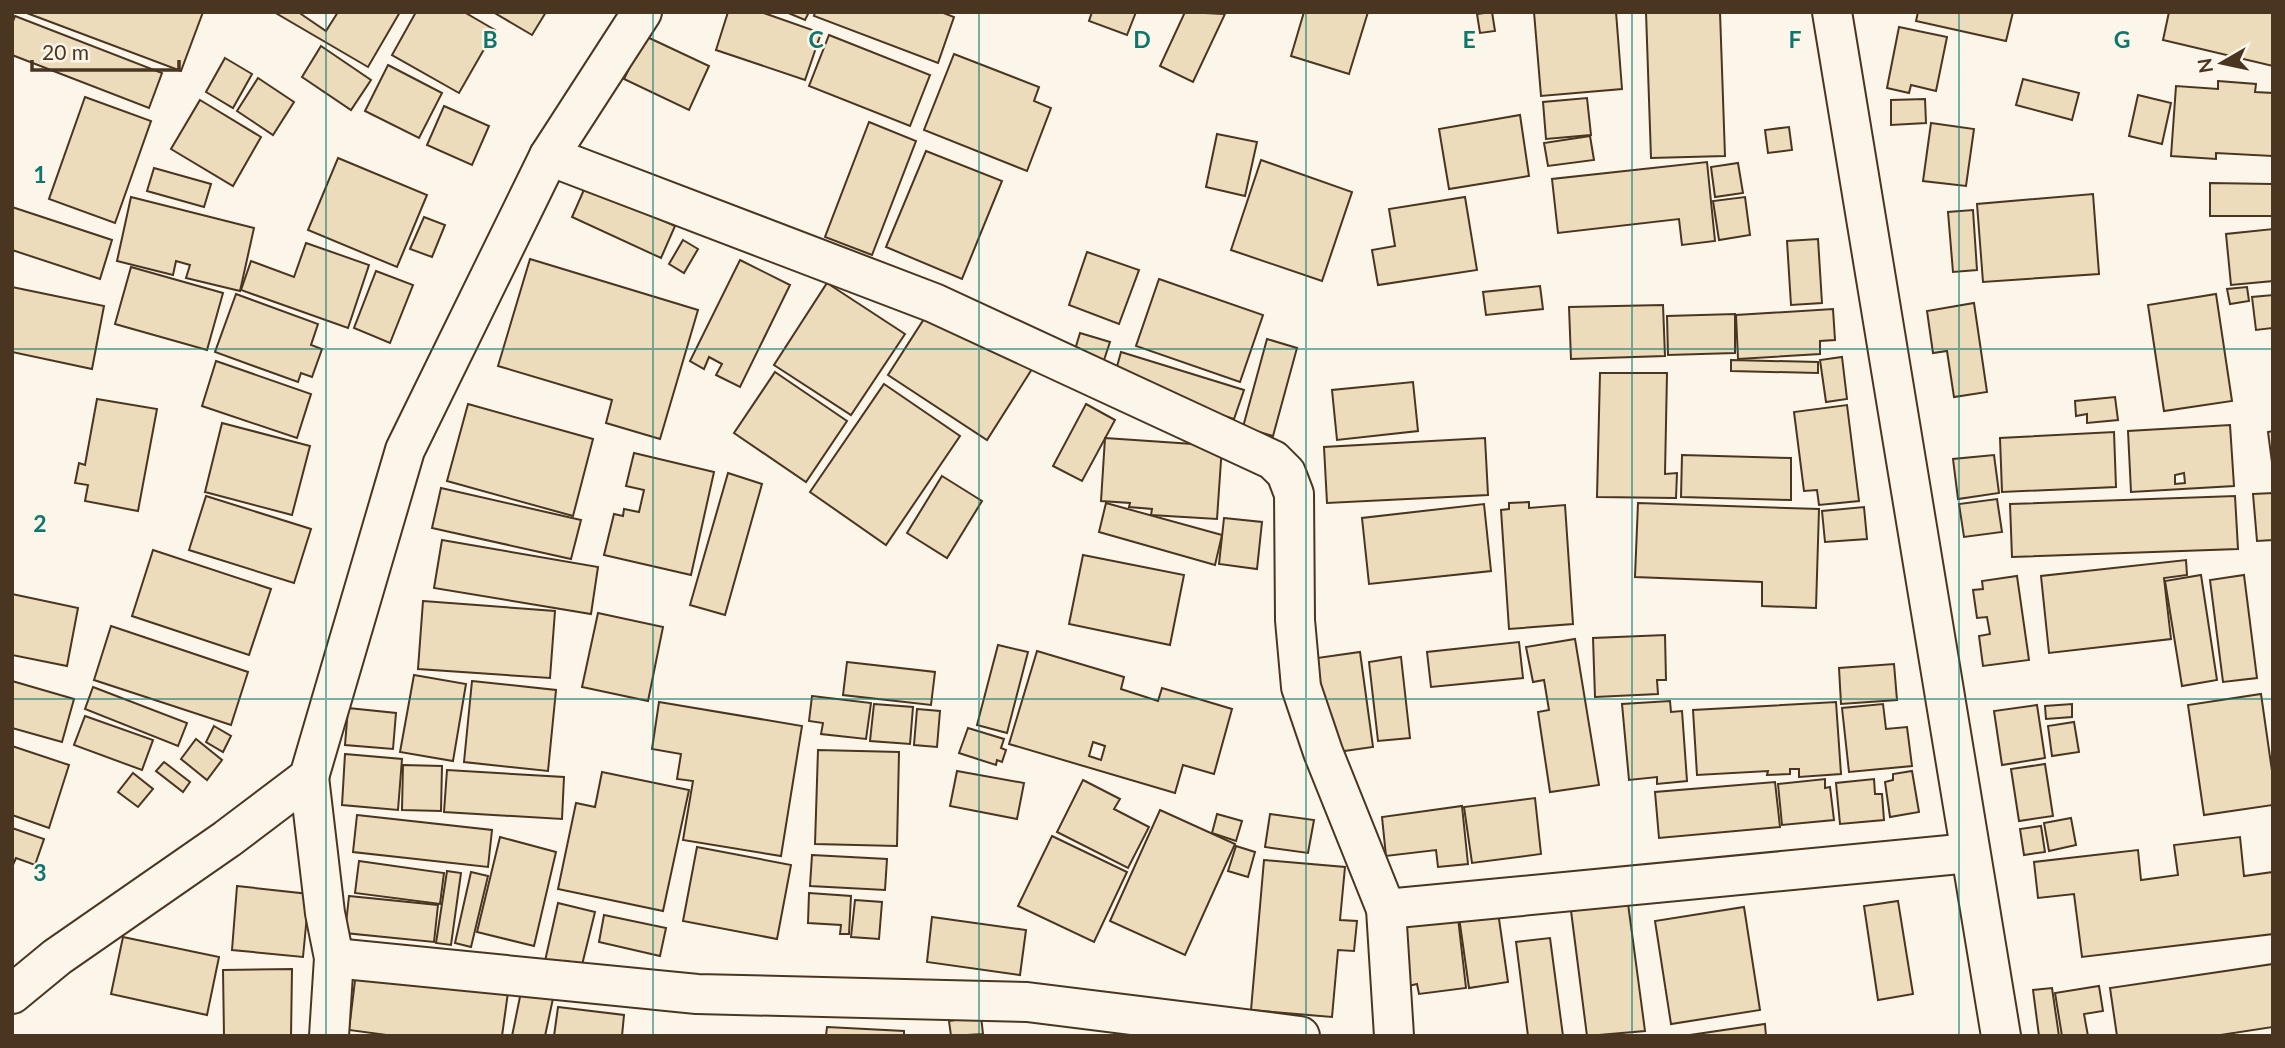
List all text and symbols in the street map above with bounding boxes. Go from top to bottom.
text: B [482,25,498,53]
text: C [808,25,824,53]
text: D [1133,25,1151,53]
text: E [1462,25,1476,53]
text: F [1788,25,1802,53]
text: G [2114,25,2130,53]
scale bar [32,28,178,72]
north arrow [2187,28,2257,98]
text: 20 m [42,39,89,64]
text: N [2192,57,2217,75]
text: 1 [33,160,47,188]
text: 2 [33,509,47,537]
text: 3 [33,858,47,886]

